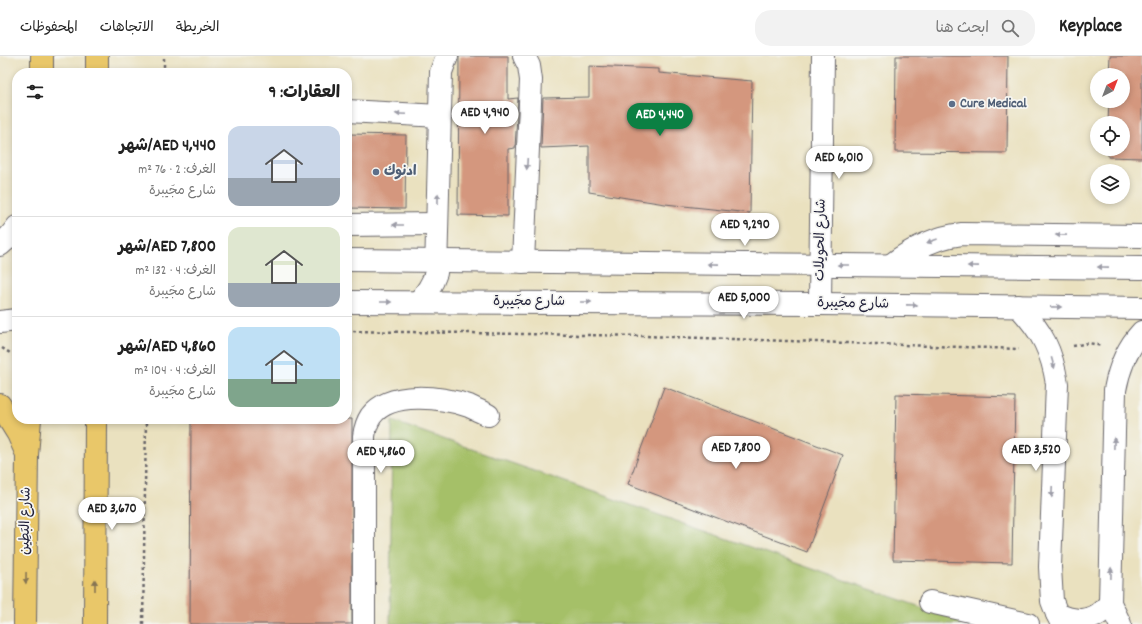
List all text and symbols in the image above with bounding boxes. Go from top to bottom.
search box [755,10,1035,46]
text: Keyplace [1059,14,1122,41]
icon: search [999,17,1021,39]
text: المحفوظات [20,18,78,38]
text: الاتجاهات [100,18,154,38]
text: الخريطة [176,18,219,38]
text: ابحث هنا [935,18,989,40]
north arrow [1090,68,1130,108]
map controls [1090,68,1130,204]
icon: filters [24,81,46,103]
text: العقارات: 9 [269,82,340,106]
place label: Cure Medical [960,94,1027,114]
marker: Cure Medical [947,99,957,109]
pin: AED 4,940 [439,101,531,135]
pin: AED 4,440 [614,103,706,137]
text: AED 4,940 [461,104,509,123]
text: AED 4,440 [636,106,684,125]
one-way arrow [394,111,407,117]
button: locate [1090,116,1130,156]
text: AED 4,440/شهر [120,135,216,159]
icon: home [260,142,308,190]
pin: AED 6,010 [793,146,885,180]
text: AED 6,010 [815,149,863,168]
one-way arrow [524,158,530,171]
text: الغرف: 2 · 76 m² [138,161,216,180]
place label: ادنوك [384,162,417,182]
button: layers [1090,164,1130,204]
marker: ادنوك [371,167,381,177]
text: شارع مجَيبرة [149,182,216,201]
one-way arrow [435,192,441,205]
street label: شارع الحويلات [810,199,832,281]
pin: AED 9,290 [699,213,791,247]
text: AED 9,290 [720,216,770,235]
one-way arrow [391,222,404,228]
one-way arrow [1054,232,1067,238]
text: AED 7,800/شهر [118,236,216,260]
one-way arrow [925,238,937,244]
icon: home [260,243,308,291]
one-way arrow [706,261,719,267]
text: الغرف: 4 · 132 m² [136,262,216,281]
one-way arrow [836,262,849,268]
one-way arrow [966,263,979,269]
one-way arrow [1096,264,1109,270]
text: شارع مجَيبرة [149,283,216,302]
pin: AED 5,000 [698,286,790,320]
text: AED 5,000 [718,289,770,308]
street label: شارع مجَيبرة [493,292,565,312]
street label: شارع مجَيبرة [817,293,889,315]
one-way arrow [380,299,393,305]
one-way arrow [580,299,593,305]
one-way arrow [906,302,919,308]
one-way arrow [1050,304,1063,310]
text: AED 4,860/شهر [119,336,216,360]
icon: home [260,343,308,391]
one-way arrow [1050,357,1056,369]
text: الغرف: 4 · 104 m² [135,362,216,381]
text: شارع مجَيبرة [149,383,216,402]
pin: AED 7,800 [690,436,782,470]
one-way arrow [1111,436,1117,449]
pin: AED 3,520 [990,438,1082,472]
text: AED 7,800 [711,439,761,458]
pin: AED 4,860 [335,440,427,474]
text: AED 3,520 [1011,441,1061,460]
text: AED 4,860 [356,443,406,462]
one-way arrow [1049,486,1056,498]
street label: شارع البَطِين [15,487,37,555]
pin: AED 3,670 [66,497,158,531]
text: AED 3,670 [87,500,137,519]
one-way arrow [1108,566,1114,579]
one-way arrow [23,572,29,585]
one-way arrow [92,578,98,591]

